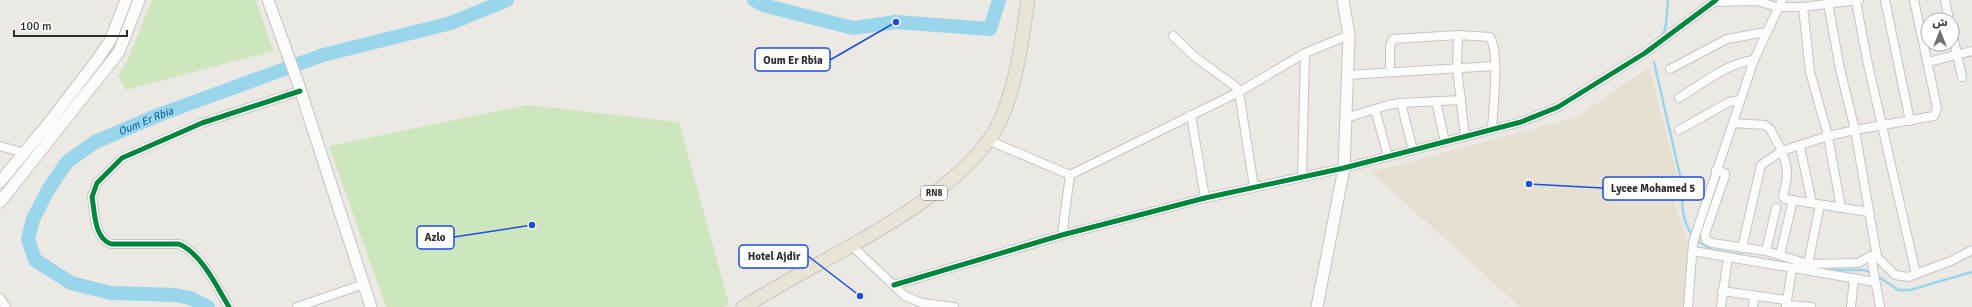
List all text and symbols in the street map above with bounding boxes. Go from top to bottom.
scale bar [14,12,127,38]
north arrow [1920,12,1960,52]
text: ش [1932,16,1948,29]
text: 100 m [20,19,52,34]
callout: Oum Er Rbia [755,48,830,71]
text: Oum Er Rbia [763,54,823,67]
water label: Oum Er Rbia [116,104,175,138]
callout: Lycee Mohamed 5 [1603,177,1704,200]
text: Lycee Mohamed 5 [1611,182,1695,195]
road number: RN8 [921,186,947,200]
callout: Azlo [417,226,454,249]
text: Azlo [424,231,446,244]
callout: Hotel Ajdir [739,245,808,268]
text: Hotel Ajdir [748,250,801,263]

